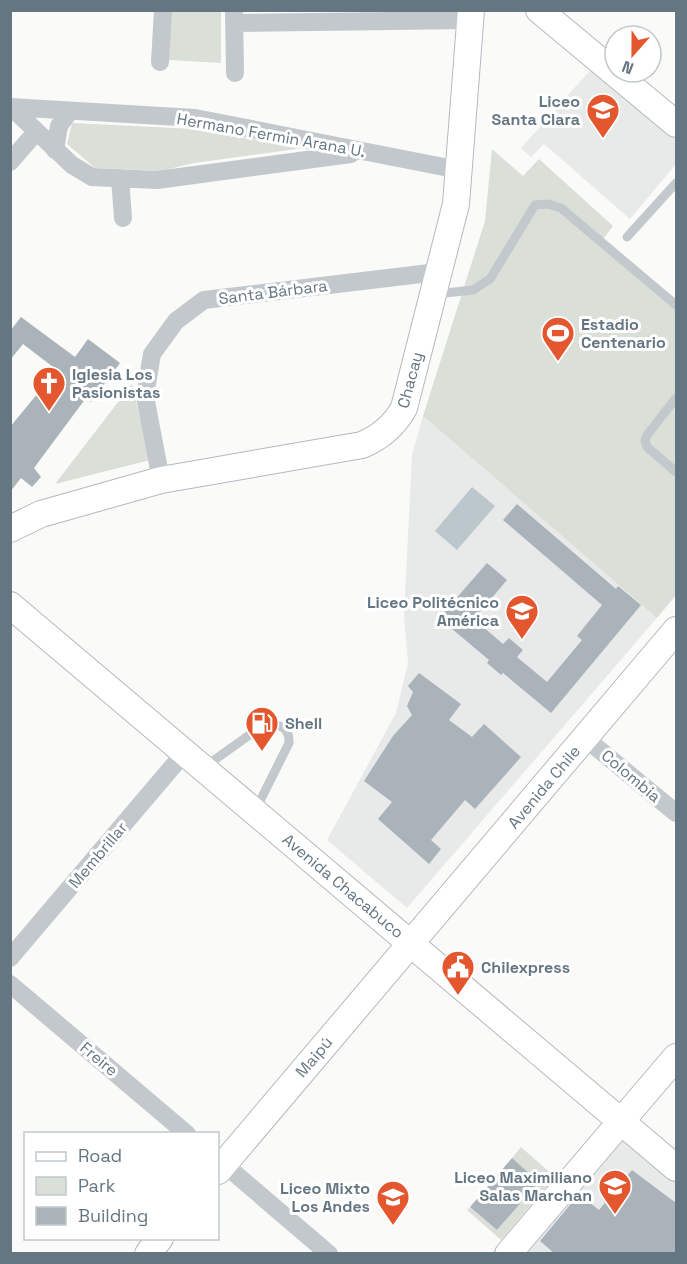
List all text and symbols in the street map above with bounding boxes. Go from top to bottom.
north arrow [603,24,663,84]
text: N [619,56,637,79]
place label: Liceo Santa Clara [492,91,580,130]
school or university icon: Liceo Santa Clara [585,92,621,139]
street label: Hermano Fermin Arana U. [175,108,367,162]
street label: Santa Bárbara [217,275,329,309]
place label: Estadio Centenario [581,314,666,353]
sports icon: Estadio Centenario [540,315,576,362]
street label: Chacay [392,350,428,410]
place label: Iglesia Los Pasionistas [72,364,160,403]
church icon: Iglesia Los Pasionistas [31,365,67,412]
place label: Liceo Politécnico América [367,592,499,631]
school or university icon: Liceo Politécnico América [504,593,540,640]
fuel station icon: Shell [244,705,280,752]
place label: Shell [285,713,322,734]
street label: Avenida Chile [503,741,585,833]
street label: Colombia [597,745,665,807]
street label: Membrillar [64,817,132,893]
street label: Avenida Chacabuco [278,829,408,943]
public building icon: Chilexpress [440,949,476,996]
place label: Chilexpress [481,957,570,978]
street label: Maipú [291,1032,337,1082]
street label: Freire [76,1037,122,1081]
legend [24,1132,219,1240]
text: Road [78,1144,122,1167]
place label: Liceo Maximiliano Salas Marchan [454,1167,592,1206]
school or university icon: Liceo Maximiliano Salas Marchan [597,1168,633,1215]
text: Park [78,1174,116,1197]
place label: Liceo Mixto Los Andes [280,1178,370,1217]
school or university icon: Liceo Mixto Los Andes [375,1179,411,1226]
text: Building [78,1204,148,1227]

